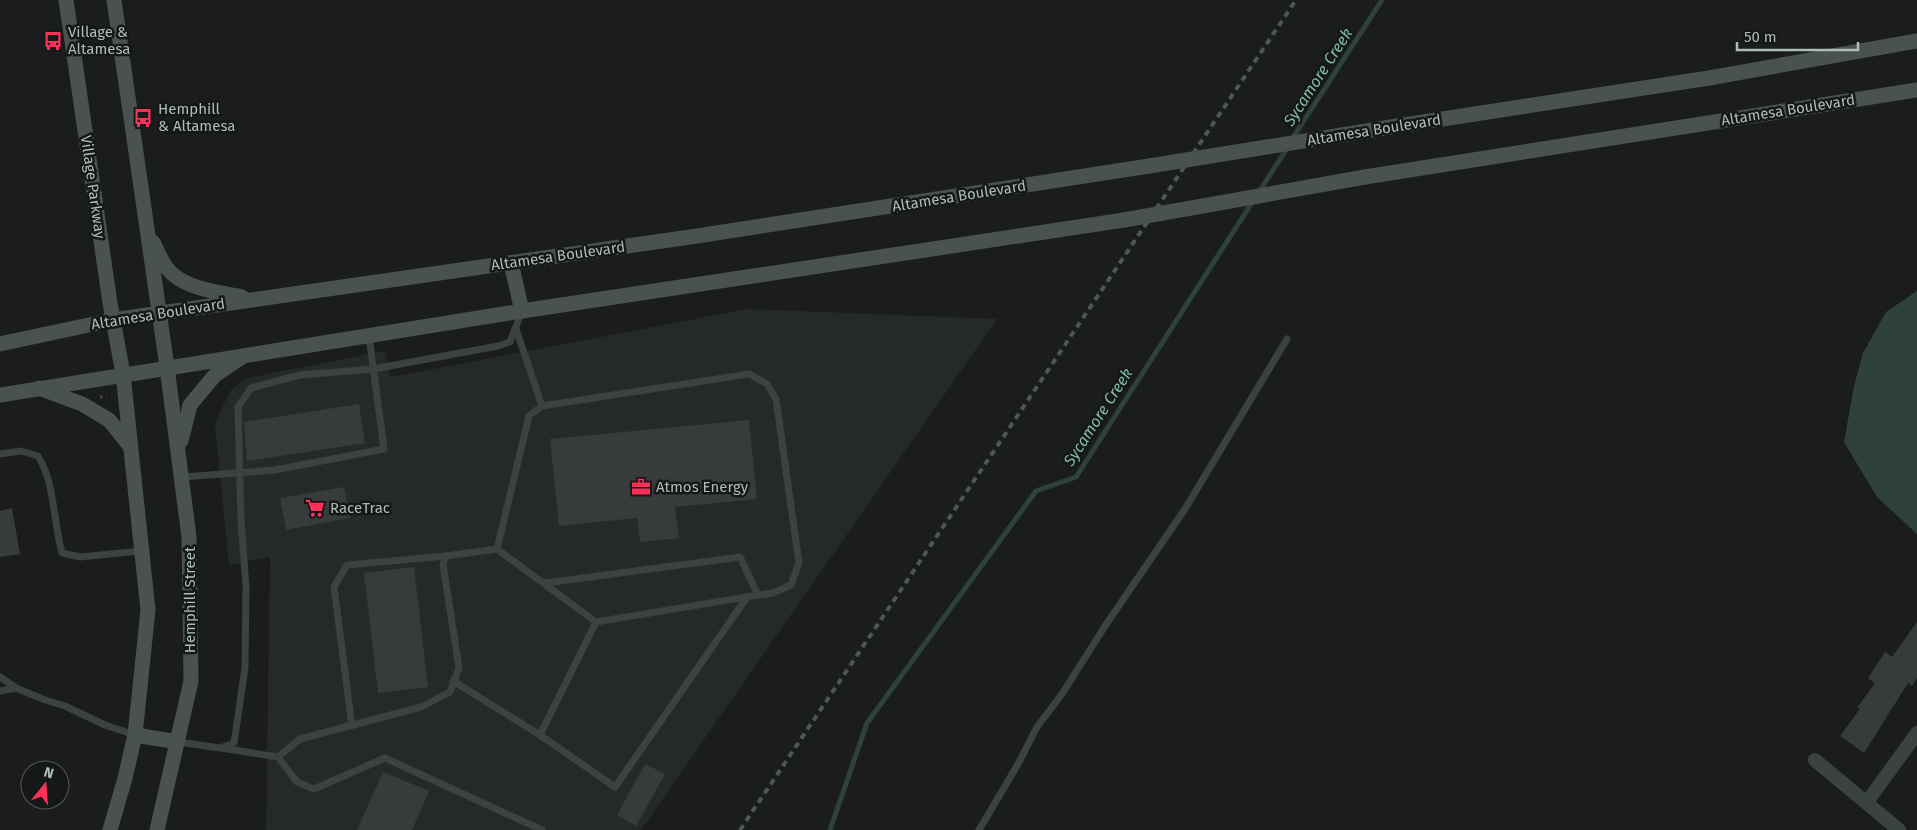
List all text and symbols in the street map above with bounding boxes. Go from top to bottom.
scale bar [1737,20,1858,52]
place label: Village & Altamesa [68,23,131,58]
water label: Sycamore Creek [1279,24,1357,130]
text: 50 m [1744,28,1777,46]
bus stop icon: Village & Altamesa [42,30,64,52]
street label: Altamesa Boulevard [1720,91,1856,129]
place label: Hemphill & Altamesa [158,100,235,135]
bus stop icon: Hemphill & Altamesa [132,107,154,129]
street label: Altamesa Boulevard [1306,111,1442,149]
street label: Village Parkway [77,134,109,241]
street label: Altamesa Boulevard [891,177,1027,215]
street label: Altamesa Boulevard [490,238,626,274]
street label: Altamesa Boulevard [90,295,226,333]
water label: Sycamore Creek [1059,364,1137,470]
office icon: Atmos Energy [630,476,652,498]
place label: Atmos Energy [656,478,749,496]
supermarket icon: RaceTrac [304,497,326,519]
place label: RaceTrac [330,499,390,517]
street label: Hemphill Street [181,546,199,653]
north arrow [20,760,70,810]
text: N [42,764,56,783]

